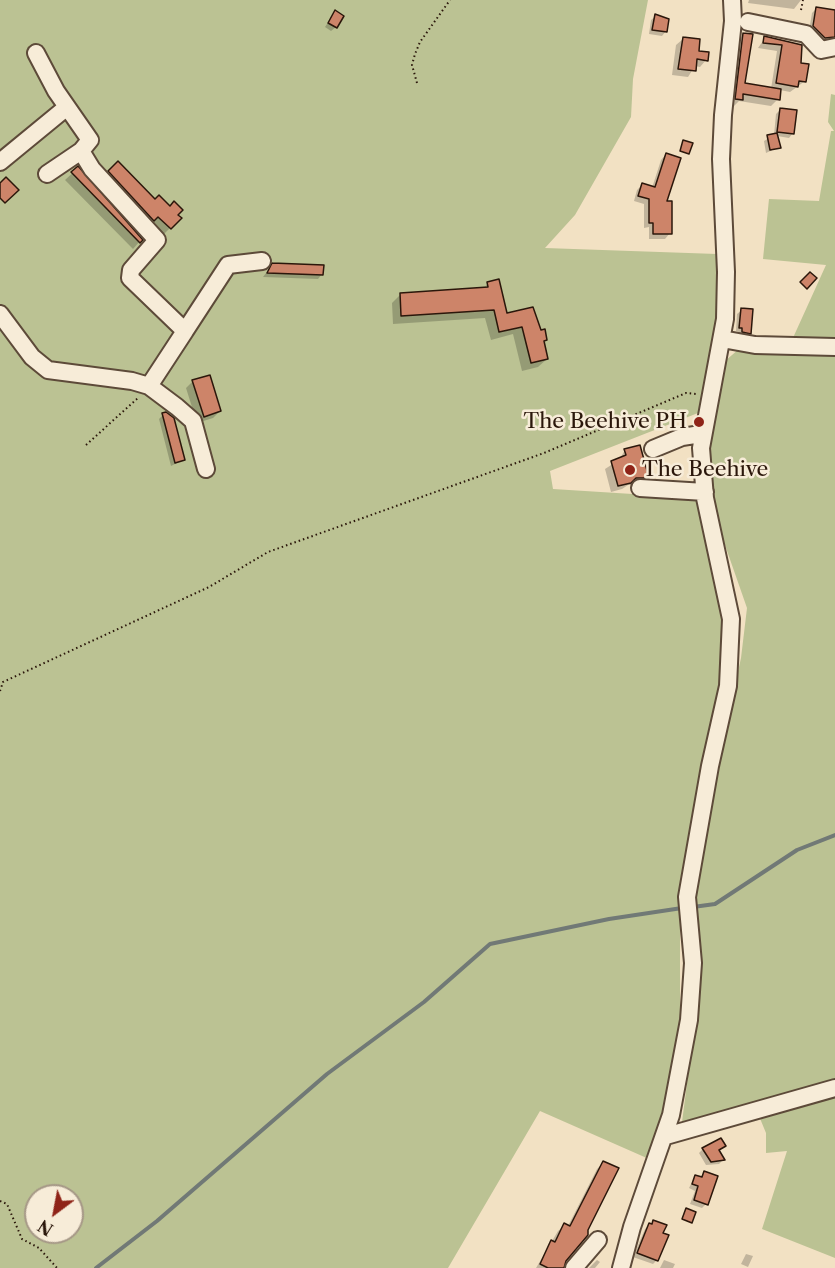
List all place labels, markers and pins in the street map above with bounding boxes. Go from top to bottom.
place label: The Beehive PH [523,409,687,435]
marker: The Beehive PH [692,415,706,429]
place label: The Beehive [642,457,768,483]
marker: The Beehive [623,463,637,477]

